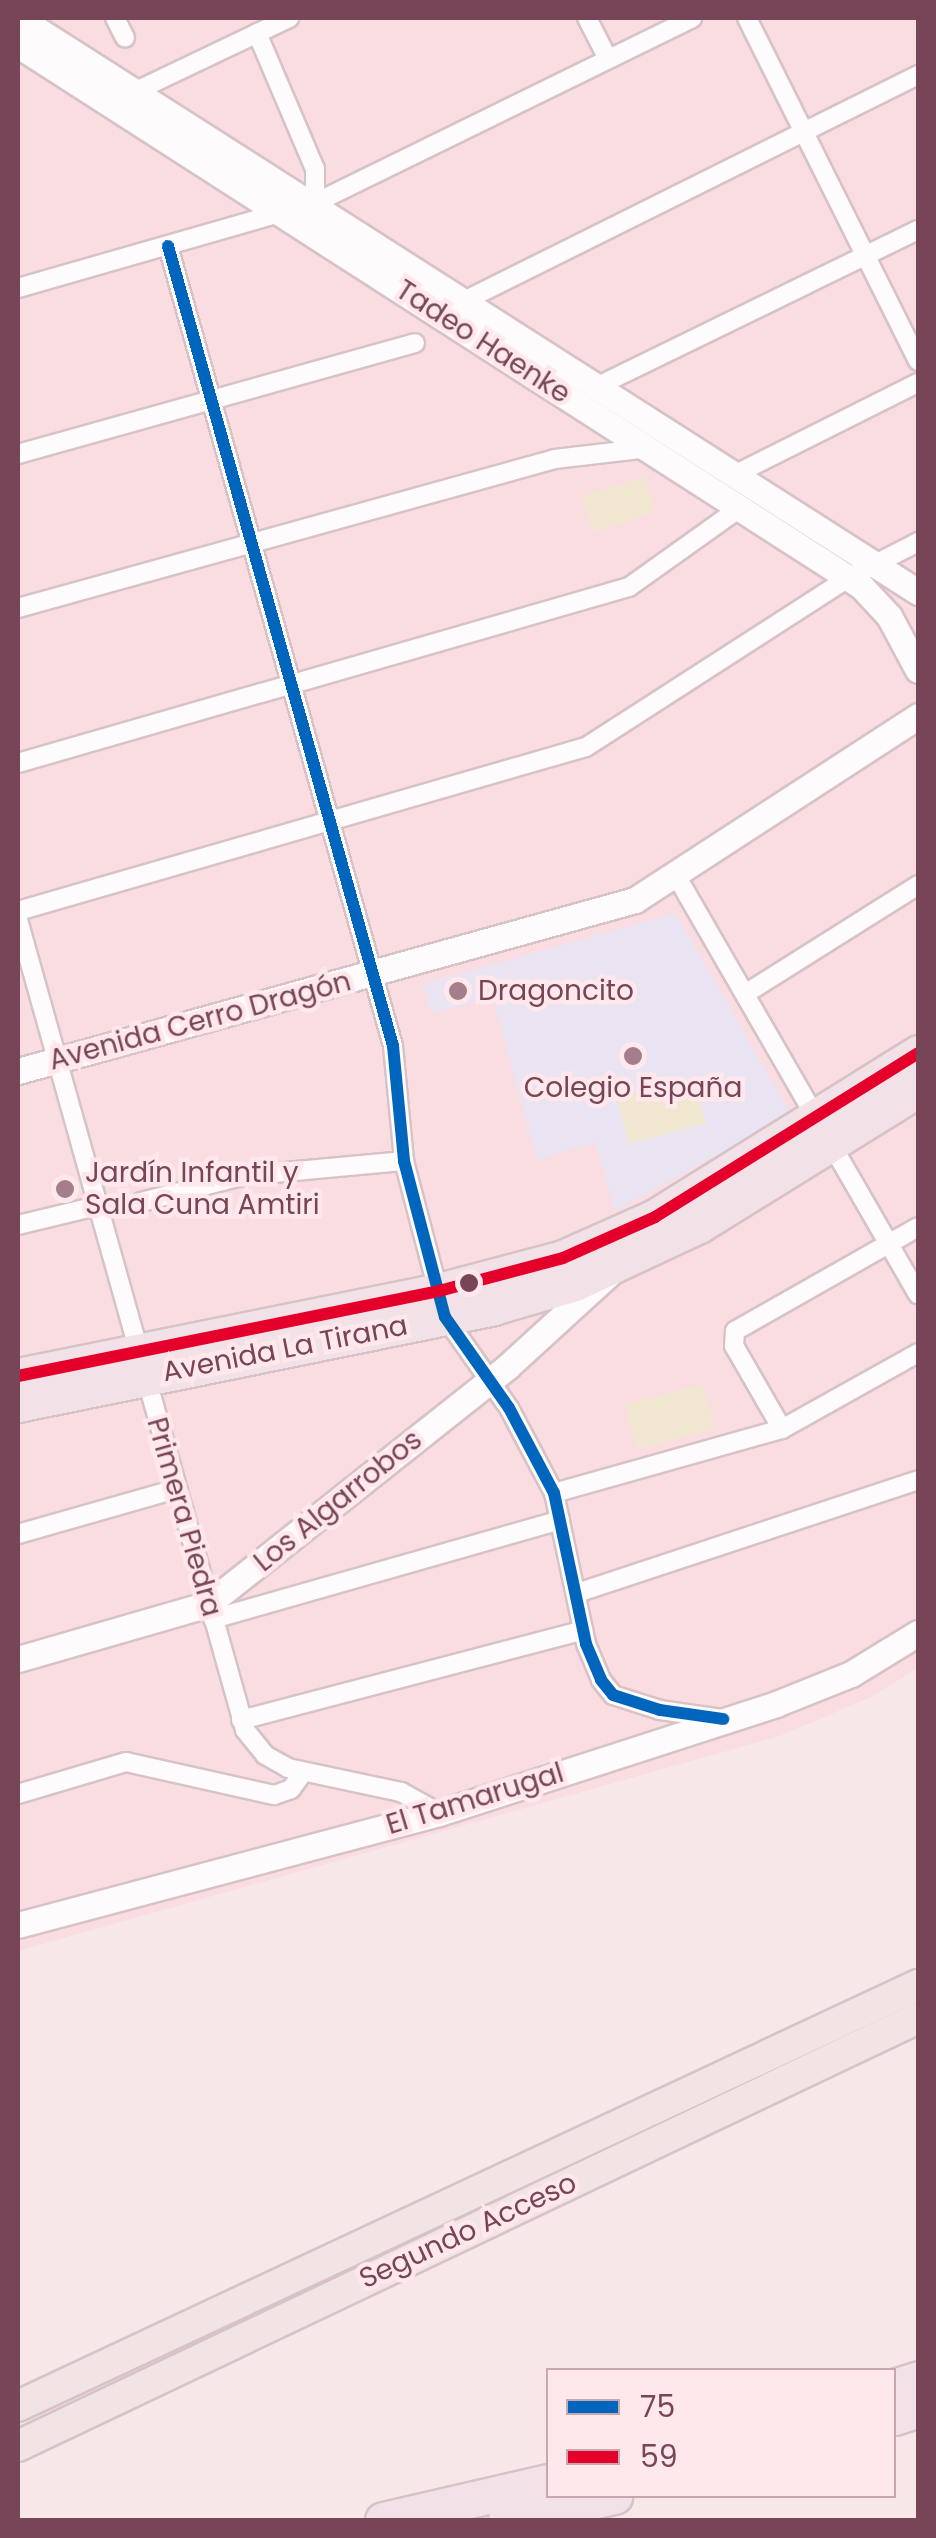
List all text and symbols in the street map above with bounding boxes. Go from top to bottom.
street label: Tadeo Haenke [390,273,576,411]
street label: Avenida Cerro Dragón [45,964,355,1078]
place label: Dragoncito [478,974,634,1008]
marker: Dragoncito [447,980,469,1002]
marker: Colegio España [622,1045,644,1067]
place label: Colegio España [524,1071,742,1105]
place label: Jardín Infantil y Sala Cuna Amtiri [85,1156,320,1222]
marker: Jardín Infantil y Sala Cuna Amtiri [54,1178,76,1200]
unlabelled marker [459,1273,479,1293]
street label: Avenida La Tirana [160,1309,410,1389]
street label: Primera Piedra [140,1414,228,1620]
street label: Los Algarrobos [247,1423,429,1579]
street label: El Tamarugal [382,1756,568,1842]
street label: Segundo Acceso [354,2166,582,2296]
legend [546,2368,896,2498]
text: 75 [640,2385,675,2428]
text: 59 [640,2435,678,2478]

